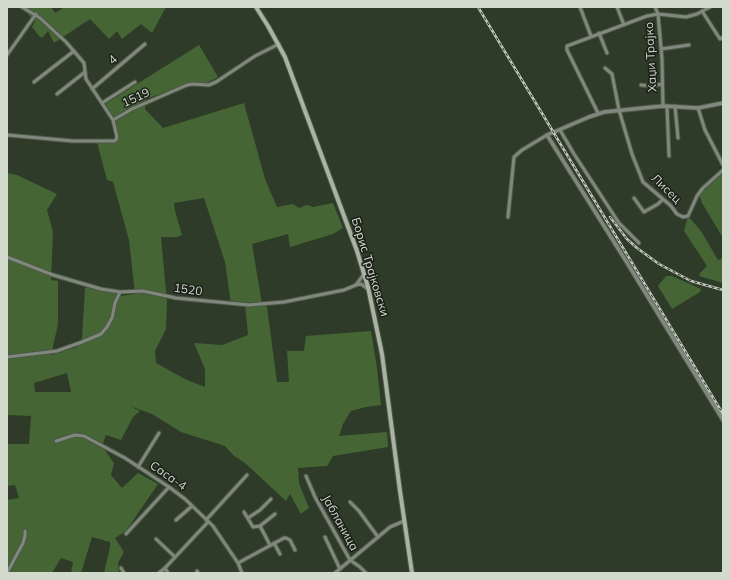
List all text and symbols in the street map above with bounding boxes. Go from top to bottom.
street label: Хаџи Трајко [642,22,660,92]
street label: 4 [106,52,120,68]
street label: 1519 [120,86,152,110]
street label: Лисец [648,171,684,207]
street label: Борис Трајковски [348,216,392,318]
street label: 1520 [173,281,203,299]
street label: Саса-4 [147,458,189,494]
street label: Јабланица [319,493,361,553]

